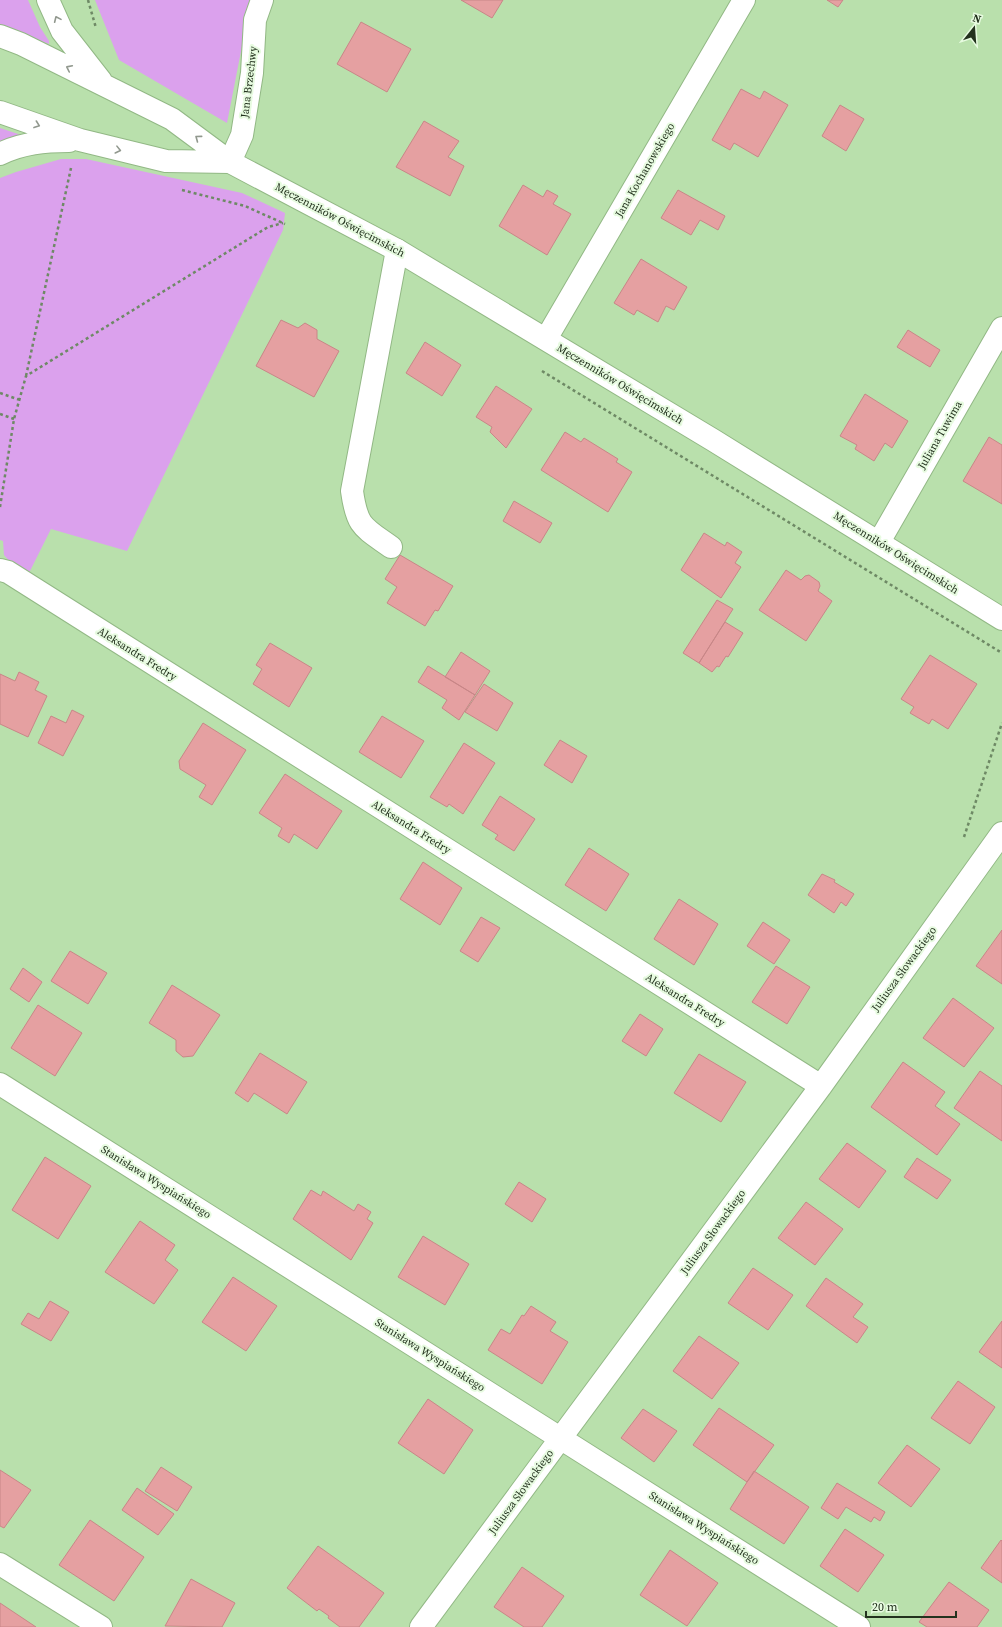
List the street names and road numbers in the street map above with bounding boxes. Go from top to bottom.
street label: Jana Brzechwy [237,45,261,120]
street label: Jana Kochanowskiego [611,120,678,221]
street label: Męczenników Oświęcimskich [272,179,408,261]
street label: Męczenników Oświęcimskich [554,340,686,428]
street label: Juliana Tuwima [914,398,966,473]
street label: Męczenników Oświęcimskich [831,508,962,598]
street label: Aleksandra Fredry [95,624,180,685]
street label: Aleksandra Fredry [369,797,454,858]
street label: Juliusza Słowackiego [867,924,940,1015]
street label: Aleksandra Fredry [643,970,728,1031]
street label: Stanisława Wyspiańskiego [98,1142,214,1222]
street label: Juliusza Słowackiego [676,1187,749,1278]
street label: Stanisława Wyspiańskiego [372,1315,488,1395]
street label: Juliusza Słowackiego [484,1447,557,1538]
street label: Stanisława Wyspiańskiego [646,1488,762,1568]

